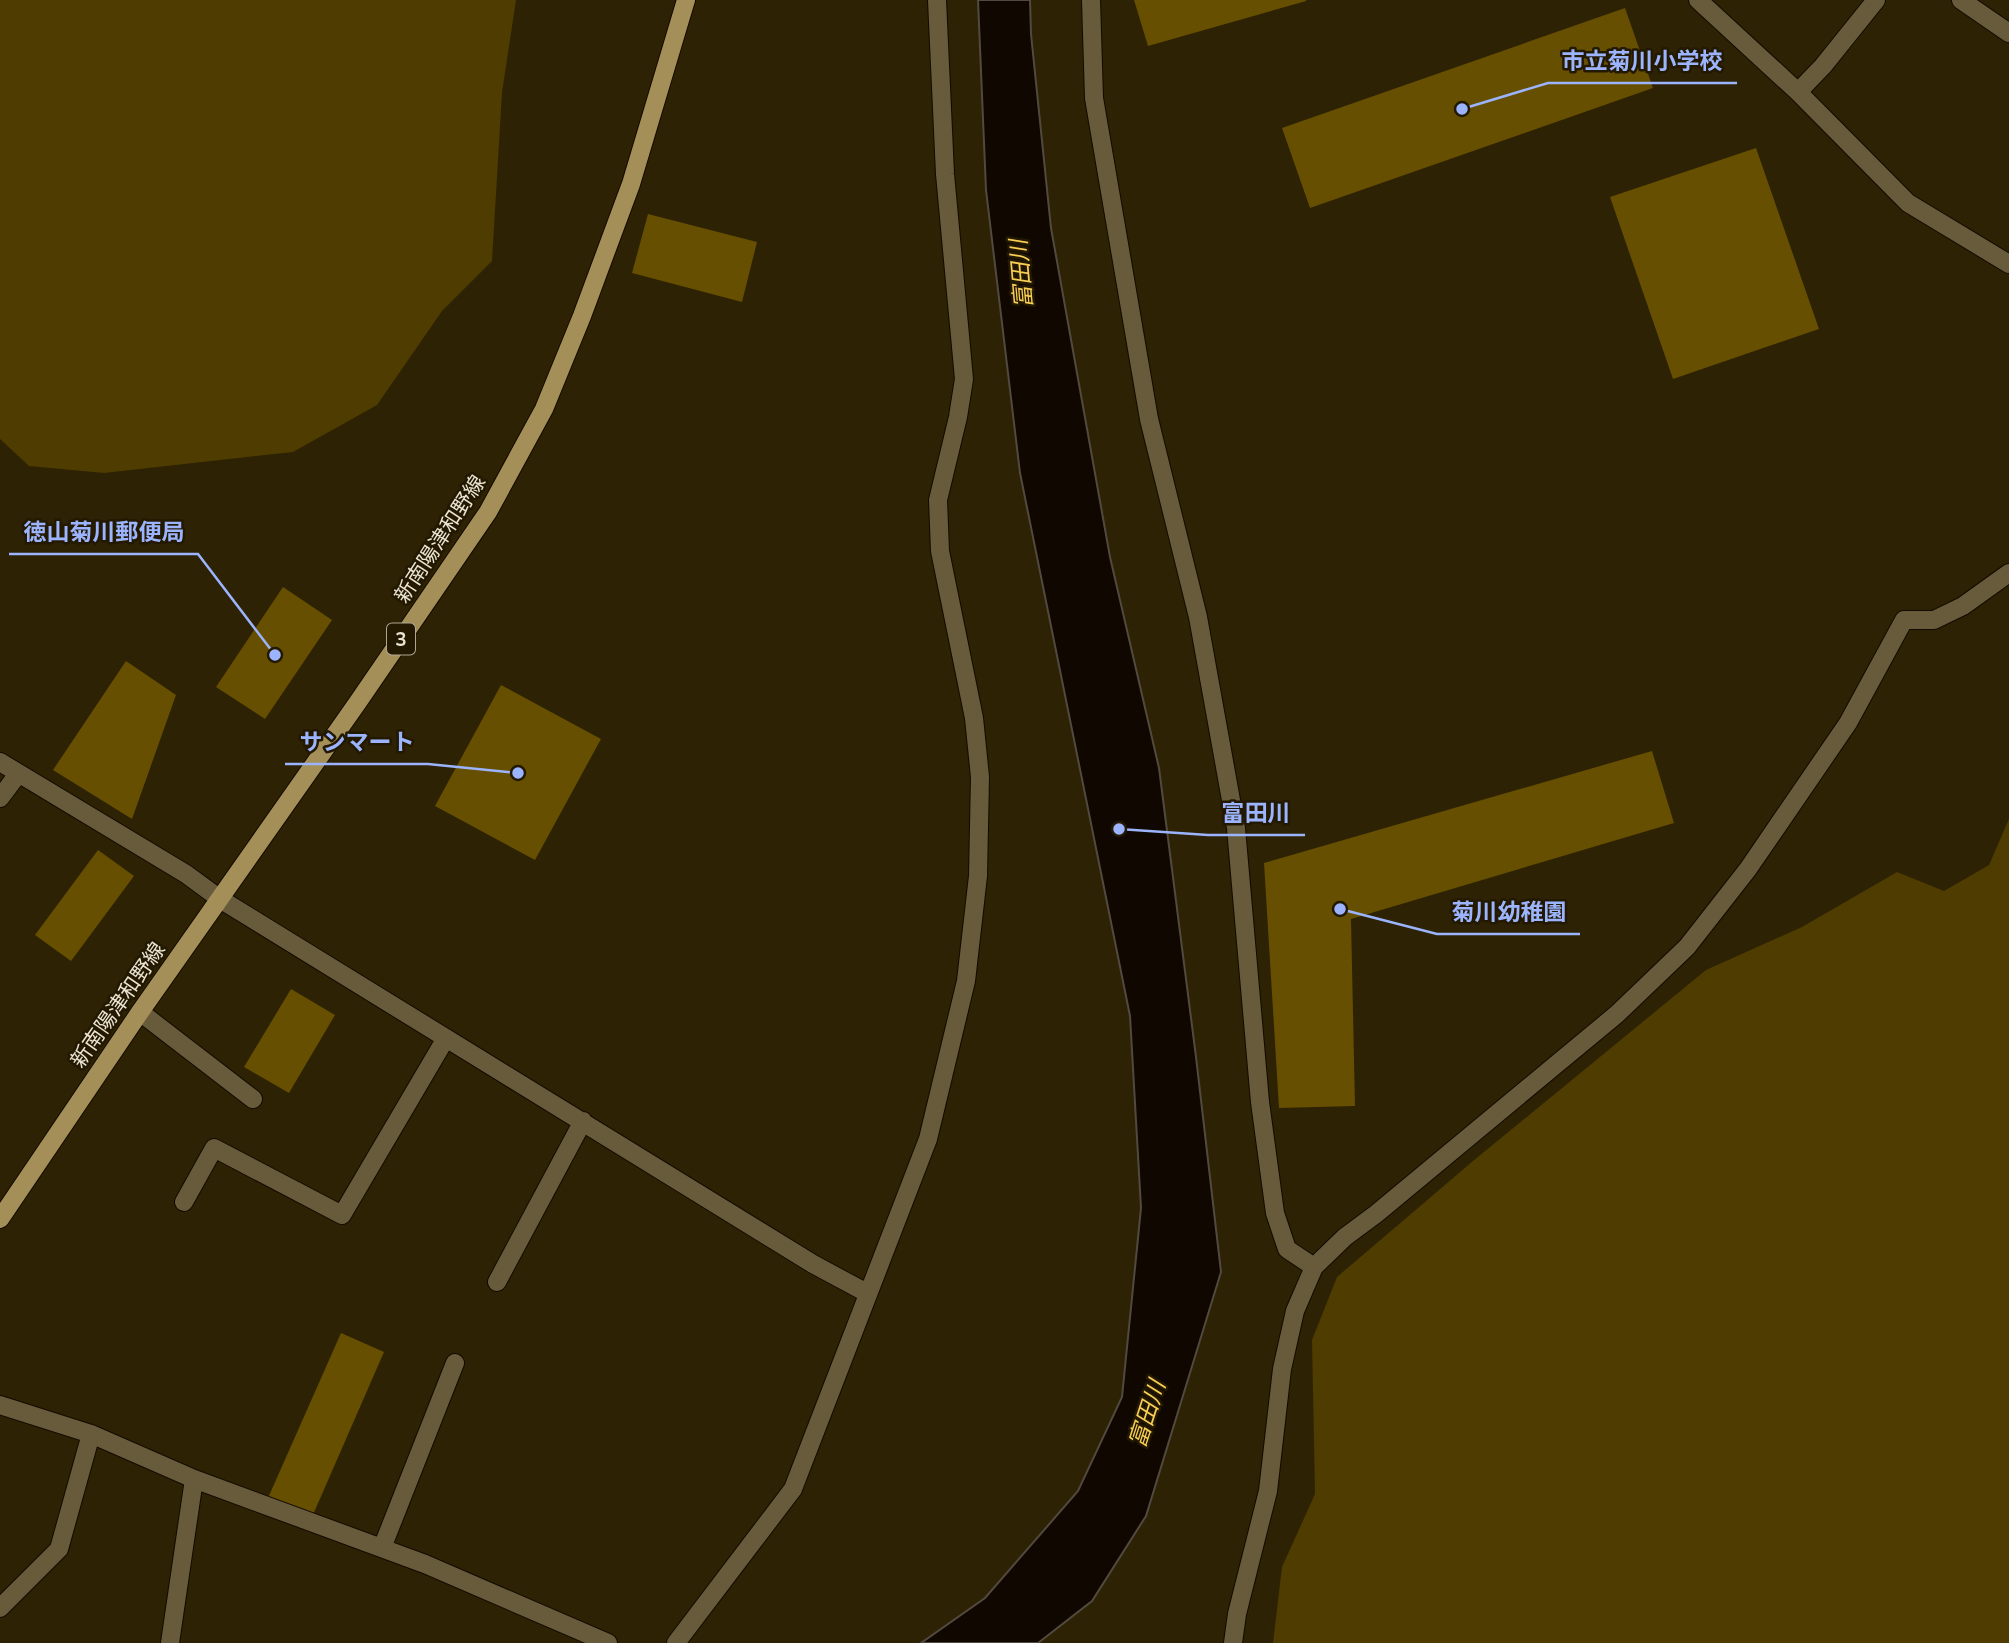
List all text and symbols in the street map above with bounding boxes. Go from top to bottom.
callout: 市立菊川小学校 [1548,39,1737,83]
text: 市立菊川小学校 [1562,46,1723,77]
water label: 富田川 [1003,235,1040,310]
street label: 新南陽津和野線 [388,470,492,608]
callout: 徳山菊川郵便局 [9,510,198,554]
text: 徳山菊川郵便局 [24,517,185,548]
road number: 3 [387,624,415,654]
callout: サンマート [285,720,428,764]
text: サンマート [300,727,415,758]
callout: 富田川 [1208,791,1305,835]
text: 富田川 [1222,798,1291,829]
callout: 菊川幼稚園 [1437,890,1580,934]
text: 菊川幼稚園 [1452,897,1567,928]
street label: 新南陽津和野線 [64,937,172,1073]
water label: 富田川 [1122,1374,1174,1452]

